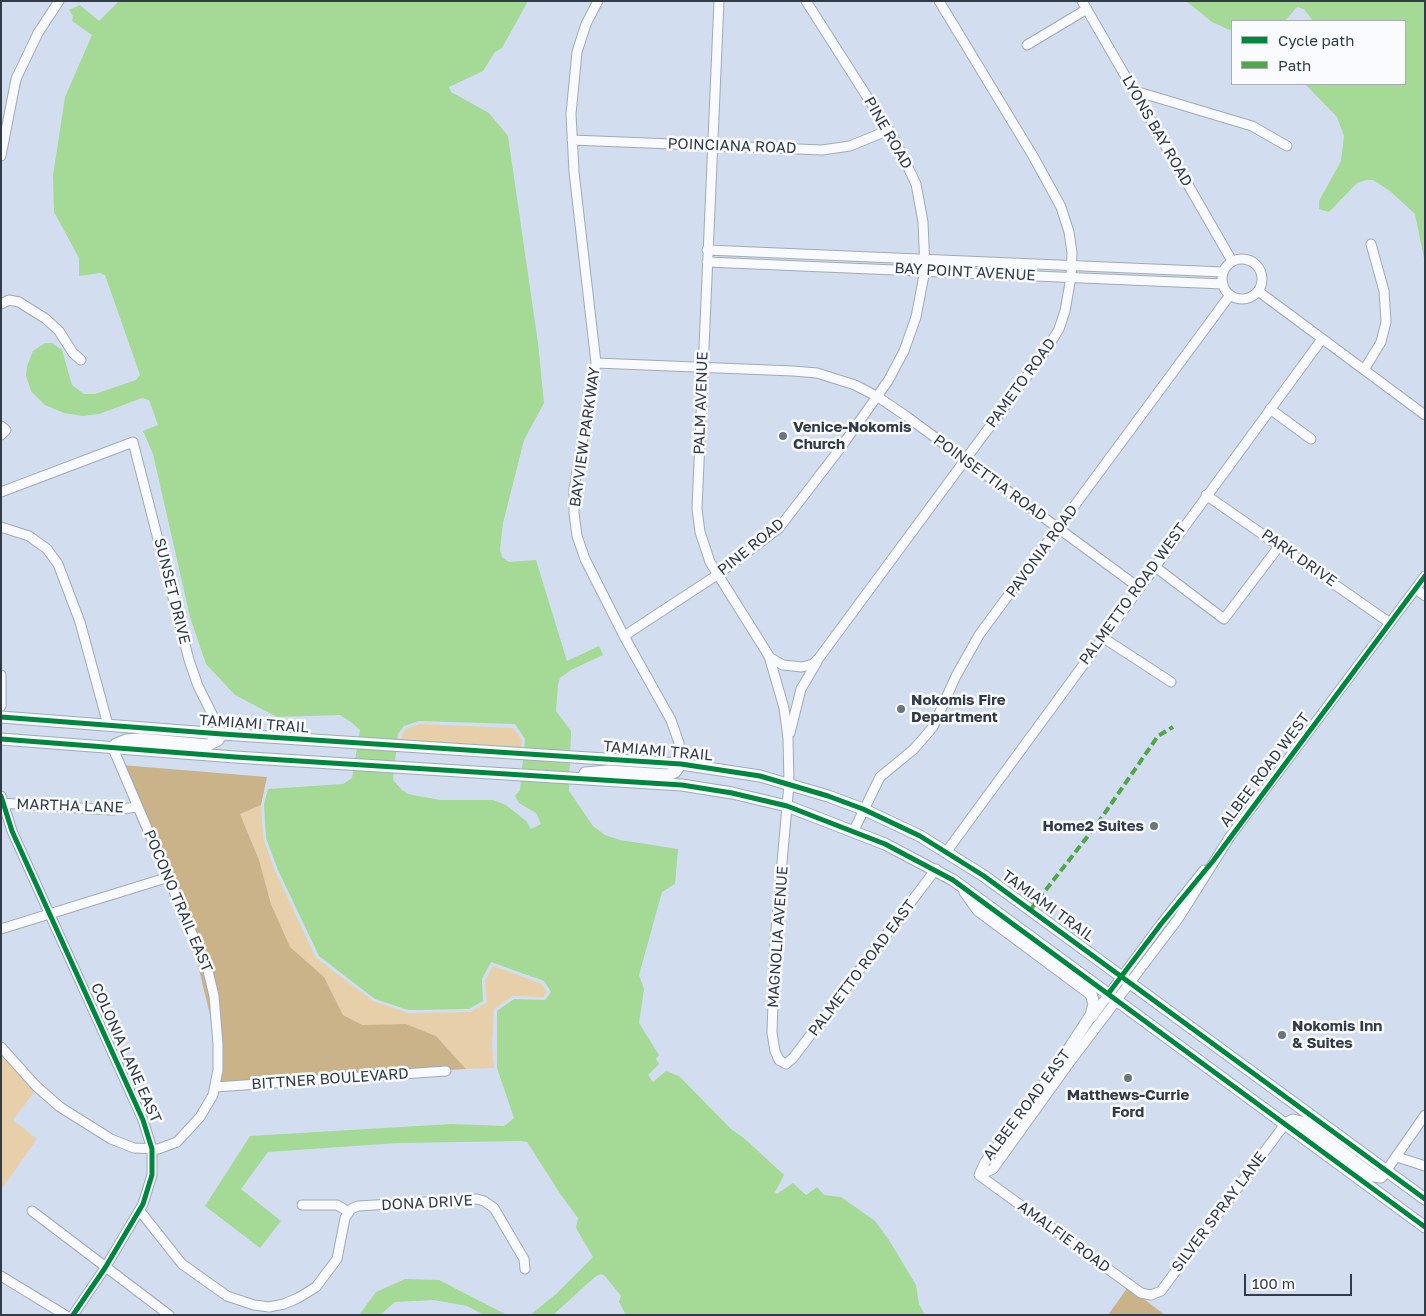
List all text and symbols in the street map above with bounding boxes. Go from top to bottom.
legend [1231,20,1406,85]
text: Cycle path [1278,31,1354,49]
text: Path [1278,56,1311,74]
street label: LYONS BAY ROAD [1118,72,1196,190]
street label: PINE ROAD [860,94,916,172]
street label: POINCIANA ROAD [667,135,797,157]
street label: BAY POINT AVENUE [894,259,1036,285]
street label: PAMETO ROAD [982,335,1060,431]
street label: PALM AVENUE [690,351,712,455]
street label: BAYVIEW PARKWAY [566,366,604,508]
place label: Venice-Nokomis Church [793,418,911,453]
marker: Venice-Nokomis Church [777,430,789,442]
street label: POINSETTIA ROAD [930,431,1050,525]
street label: PAVONIA ROAD [1002,501,1082,601]
street label: PINE ROAD [714,515,788,579]
street label: PALMETTO ROAD WEST [1076,520,1190,668]
street label: PARK DRIVE [1258,526,1340,590]
street label: SUNSET DRIVE [150,536,194,646]
place label: Nokomis Fire Department [911,691,1006,726]
marker: Nokomis Fire Department [895,703,907,715]
street label: ALBEE ROAD WEST [1216,709,1314,831]
street label: TAMIAMI TRAIL [199,711,309,737]
street label: TAMIAMI TRAIL [602,737,714,765]
street label: MARTHA LANE [16,795,124,817]
place label: Home2 Suites [1042,817,1144,835]
marker: Home2 Suites [1148,820,1160,832]
street label: POCONO TRAIL EAST [140,827,216,975]
street label: MAGNOLIA AVENUE [764,865,792,1009]
street label: TAMIAMI TRAIL [998,866,1098,946]
street label: PALMETTO ROAD EAST [805,896,919,1040]
street label: COLONIA LANE EAST [87,980,165,1126]
place label: Nokomis Inn & Suites [1292,1017,1382,1052]
marker: Nokomis Inn & Suites [1276,1029,1288,1041]
street label: ALBEE ROAD EAST [980,1046,1074,1164]
street label: BITTNER BOULEVARD [251,1065,409,1093]
marker: Matthews-Currie Ford [1122,1072,1134,1084]
place label: Matthews-Currie Ford [1067,1086,1189,1121]
street label: SILVER SPRAY LANE [1168,1148,1270,1276]
street label: DONA DRIVE [381,1192,473,1214]
street label: AMALFIE ROAD [1014,1197,1114,1277]
scale bar [1246,1264,1354,1296]
text: 100 m [1252,1274,1295,1292]

